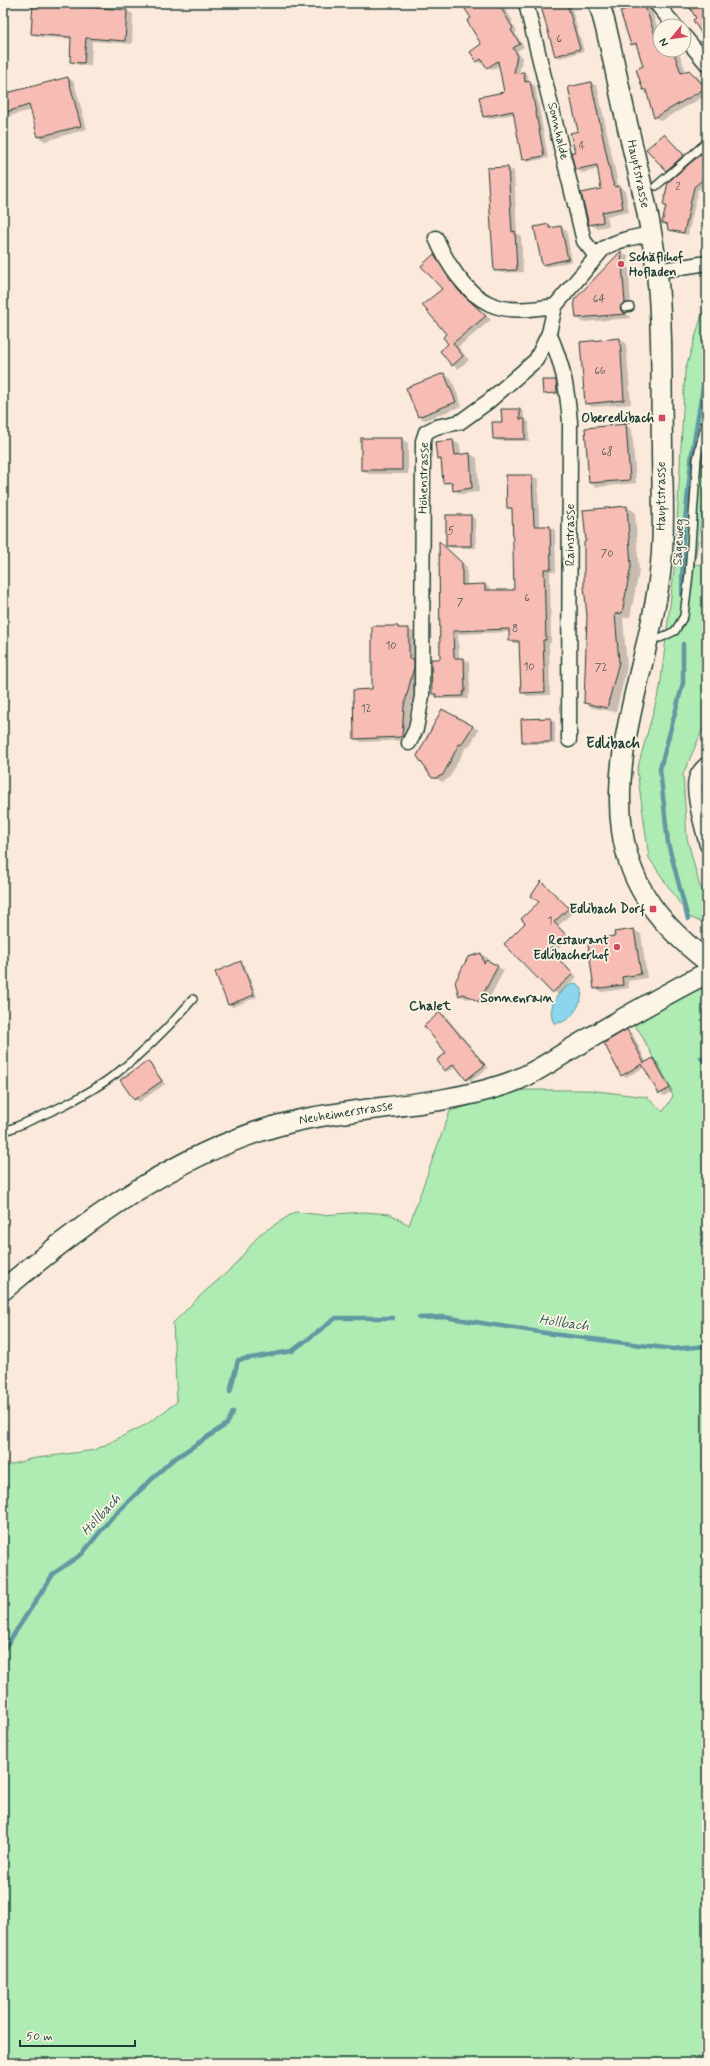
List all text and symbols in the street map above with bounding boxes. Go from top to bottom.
north arrow [652,18,692,58]
house number: 6 [556,32,562,46]
text: N [656,36,672,49]
street label: Sonnhalde [543,100,573,162]
street label: Hauptstrasse [622,138,654,210]
house number: 4 [579,139,586,153]
house number: 2 [675,180,681,194]
place label: Schäflihof Hofladen [629,249,684,281]
marker: Schäflihof Hofladen [616,259,626,269]
house number: 64 [593,292,605,306]
house number: 66 [594,364,606,378]
place label: Oberedlibach [581,410,654,427]
marker: Oberedlibach [657,413,667,423]
street label: Höhenstrasse [415,442,433,514]
house number: 68 [601,445,613,459]
street label: Hauptstrasse [653,461,670,531]
street label: Rainstrasse [562,504,579,566]
street label: Sägeweg [669,518,690,566]
house number: 5 [448,524,455,538]
house number: 70 [601,547,613,561]
house number: 6 [524,591,530,605]
house number: 7 [457,596,464,610]
house number: 8 [512,622,518,636]
house number: 10 [385,639,397,653]
house number: 10 [523,660,535,674]
house number: 72 [595,661,607,675]
house number: 12 [361,702,372,716]
district label: Edlibach [586,734,640,754]
place label: Edlibach Dorf [570,901,645,918]
marker: Edlibach Dorf [648,904,658,914]
house number: 1 [548,914,553,928]
place label: Restaurant Edlibacherhof [533,932,610,964]
marker: Restaurant Edlibacherhof [612,942,622,952]
district label: Sonnenrain [480,989,555,1007]
district label: Chalet [409,997,452,1015]
street label: Neuheimerstrasse [298,1097,395,1129]
water label: Höllbach [538,1311,590,1335]
water label: Höllbach [77,1490,125,1540]
scale bar [20,2022,135,2048]
text: 50 m [26,2029,53,2045]

